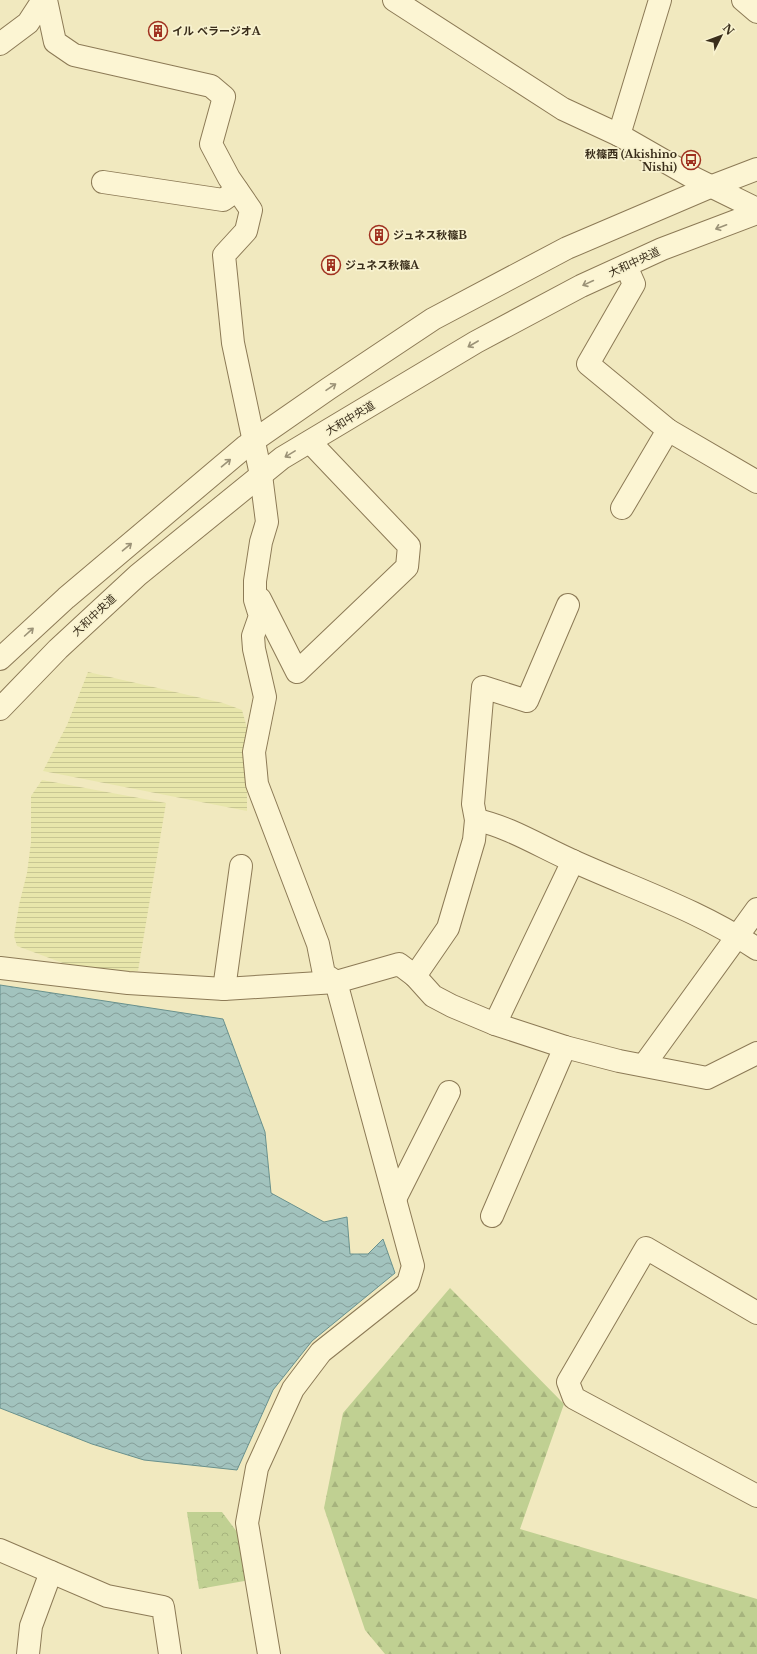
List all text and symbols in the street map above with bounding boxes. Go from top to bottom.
north arrow [701,16,741,56]
building icon: イル ベラージオA [147,20,169,42]
text: N [720,21,738,38]
place label: イル ベラージオA [172,24,262,38]
place label: 秋篠西 (Akishino Nishi) [585,147,677,174]
bus stop icon: 秋篠西 (Akishino Nishi) [680,149,702,171]
one-way arrow [715,223,727,231]
building icon: ジュネス秋篠B [368,224,390,246]
place label: ジュネス秋篠B [393,228,467,242]
street label: 大和中央道 [606,244,662,280]
building icon: ジュネス秋篠A [320,254,342,276]
place label: ジュネス秋篠A [345,258,420,272]
one-way arrow [582,280,594,287]
one-way arrow [467,341,479,349]
one-way arrow [326,383,337,391]
street label: 大和中央道 [323,398,377,438]
one-way arrow [284,450,296,458]
one-way arrow [221,459,232,467]
one-way arrow [121,542,132,551]
street label: 大和中央道 [69,591,119,639]
one-way arrow [24,627,34,637]

